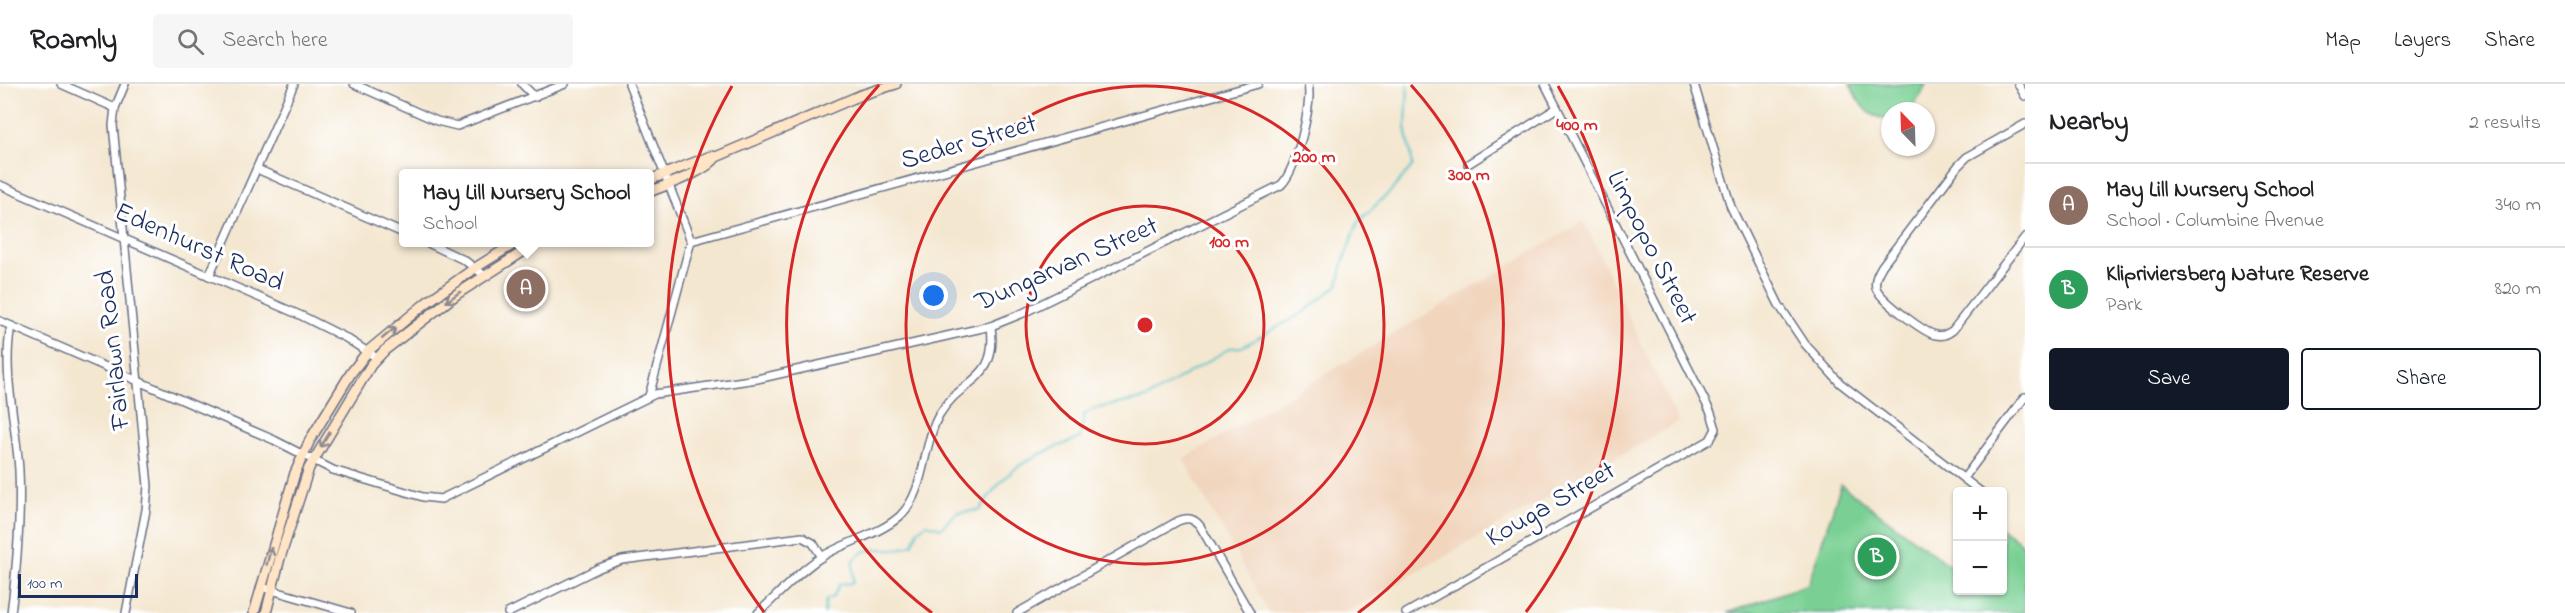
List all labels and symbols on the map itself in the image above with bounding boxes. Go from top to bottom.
north arrow [1881,102,1935,156]
street label: Seder Street [896,105,1042,181]
text: 400 m [1556,113,1598,139]
text: 200 m [1292,145,1336,171]
text: 300 m [1447,163,1490,189]
street label: Limpopo Street [1595,164,1707,332]
street label: Edenhurst Road [108,193,290,303]
street label: Dungarvan Street [968,207,1165,323]
text: 100 m [1209,230,1249,256]
pin: A [506,266,546,312]
street label: Fairlawn Road [86,268,142,433]
your location [919,281,948,310]
one-way arrow [446,290,462,303]
centre of rings [1135,315,1155,335]
one-way arrow [381,327,397,340]
one-way arrow [319,431,331,448]
street label: Kouga Street [1479,452,1623,558]
pin: B [1858,534,1896,580]
one-way arrow [264,547,275,566]
scale bar [18,571,138,598]

